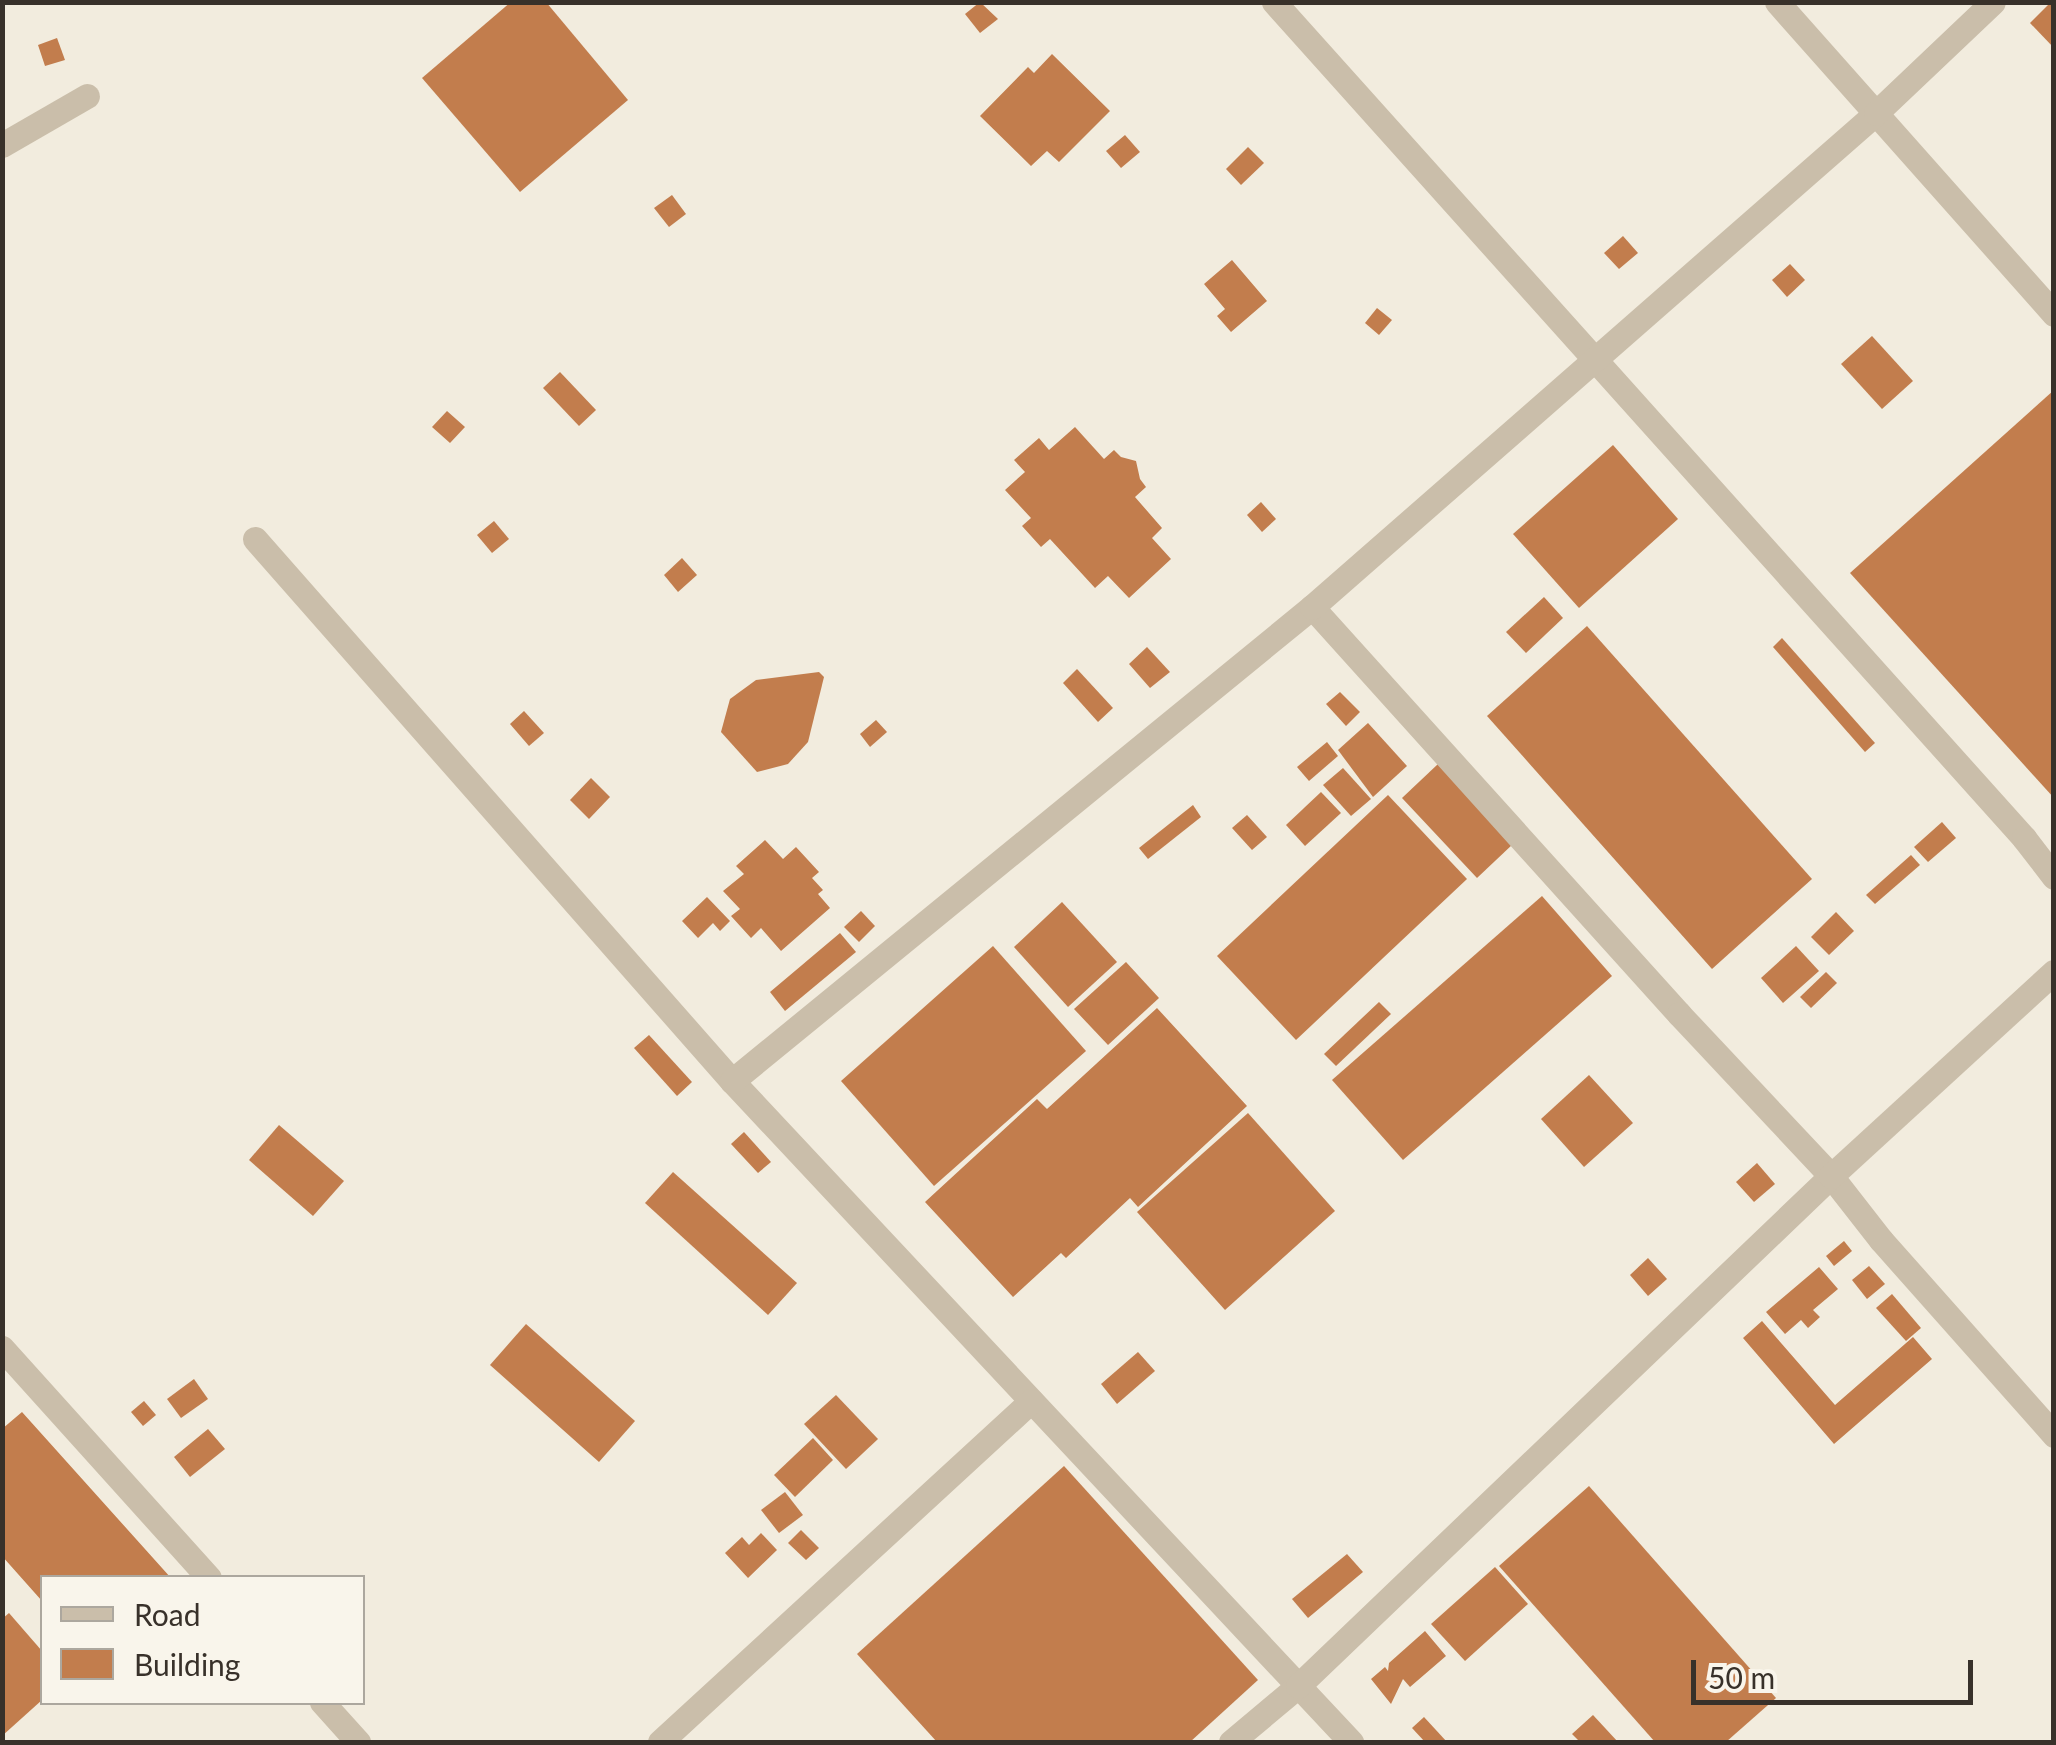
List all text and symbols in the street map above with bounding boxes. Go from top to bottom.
legend [40,1575,365,1705]
text: Road [134,1596,201,1632]
scale bar [1696,1640,1978,1702]
text: Building [134,1646,240,1682]
text: 50 m [1708,1659,1775,1695]

